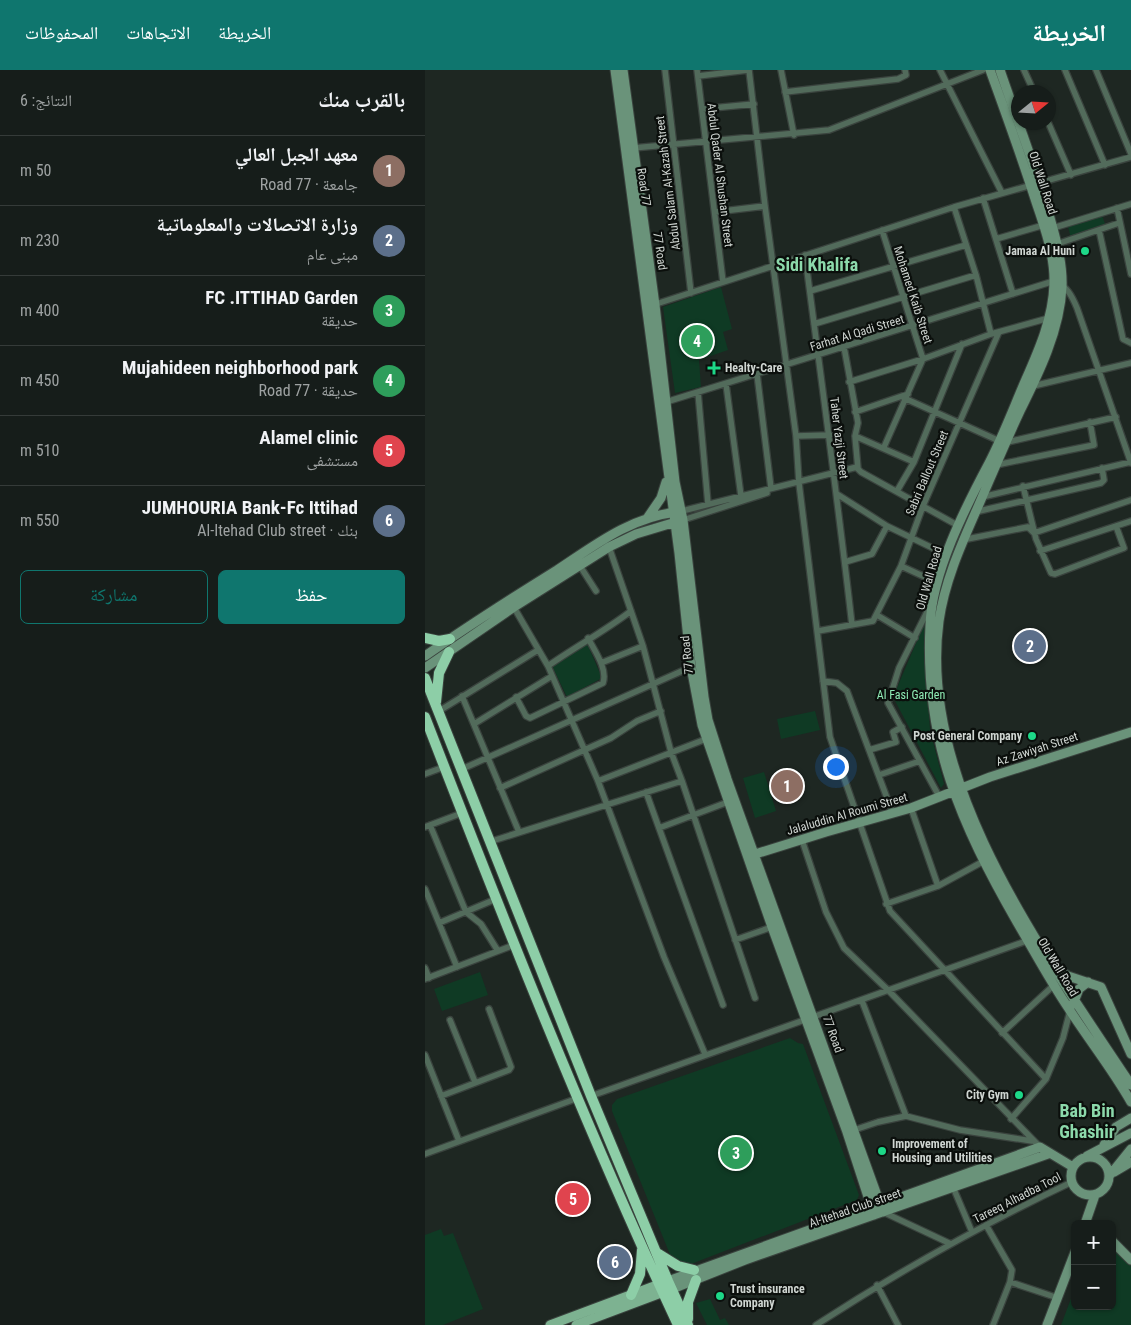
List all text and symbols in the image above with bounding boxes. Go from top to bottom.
text: الخريطة [1032,19,1106,47]
text: المحفوظات [25,22,98,43]
text: الاتجاهات [126,22,190,43]
text: الخريطة [218,22,271,43]
north arrow [1011,85,1056,130]
text: بالقرب منك [318,88,405,112]
text: النتائج: 6 [20,91,72,110]
street label: Abdul Qader Al Shushan Street [704,102,736,248]
street label: Abdul Salam Al-Kazah Street [653,115,683,251]
text: معهد الجبل العالي [235,143,358,166]
street label: Old Wall Road [1026,150,1060,216]
text: 50 m [20,161,52,180]
text: 1 [385,161,393,180]
street label: Road 77 [634,167,654,207]
text: جامعة · 77 Road [260,175,358,194]
text: وزارة الاتصالات والمعلوماتية [157,213,358,236]
text: 230 m [20,231,59,250]
text: 2 [385,231,393,250]
street label: 77 Road [650,231,670,271]
street label: Mohamed Kaib Street [891,244,936,346]
place label: Jamaa Al Huni [1005,244,1075,258]
text: مبنى عام [307,245,358,264]
marker: Jamaa Al Huni [1079,245,1091,257]
district label: Sidi Khalifa [776,254,858,275]
text: FC .ITTIHAD Garden [205,286,358,309]
text: 400 m [20,301,59,320]
text: 3 [385,301,393,320]
text: حديقة [321,311,358,330]
street label: Farhat Al Qadi Street [808,312,906,354]
pin: 4 [681,322,713,360]
text: Mujahideen neighborhood park [122,356,358,379]
marker: Healty-Care [707,361,721,375]
place label: Healty-Care [725,361,782,375]
text: 450 m [20,371,59,390]
text: 4 [385,371,393,390]
text: حديقة · 77 Road [258,381,358,400]
street label: Taher Yazji Street [827,396,851,480]
text: Alamel clinic [259,426,358,449]
street label: Sabri Ballout Street [903,428,951,518]
text: 510 m [20,441,59,460]
text: 5 [385,441,393,460]
text: مستشفى [307,451,358,470]
text: JUMHOURIA Bank-Fc Ittihad [142,496,358,519]
text: 550 m [20,511,59,530]
text: 6 [385,511,393,530]
text: بنك · Al-Itehad Club street [197,521,358,540]
street label: Old Wall Road [913,544,945,612]
button: مشاركة [20,570,208,624]
button: حفظ [218,570,405,624]
pin: 2 [1014,627,1046,665]
street label: 77 Road [678,635,696,675]
park label: Al Fasi Garden [877,688,945,702]
place label: Post General Company [913,729,1023,743]
street label: Az Zawiyah Street [994,729,1080,769]
marker: Post General Company [1026,730,1038,742]
your location [823,754,849,780]
pin: 1 [771,767,803,805]
street label: Jalaluddin Al Roumi Street [785,790,909,838]
street label: Old Wall Road [1035,935,1081,999]
street label: 77 Road [820,1013,846,1055]
place label: City Gym [966,1088,1009,1102]
marker: City Gym [1013,1089,1025,1101]
district label: Bab Bin Ghashir [1059,1100,1115,1142]
pin: 3 [720,1134,752,1172]
place label: Improvement of Housing and Utilities [892,1137,993,1165]
marker: Improvement of Housing and Utilities [876,1145,888,1157]
street label: Tareeq Alhadba Tool [971,1170,1063,1226]
pin: 5 [557,1180,589,1218]
street label: Al-Itehad Club street [807,1186,903,1230]
map controls [1071,1220,1116,1310]
button: + [1071,1220,1116,1265]
pin: 6 [599,1243,631,1281]
button: − [1071,1265,1116,1310]
place label: Trust insurance Company [730,1282,805,1310]
marker: Trust insurance Company [714,1290,726,1302]

